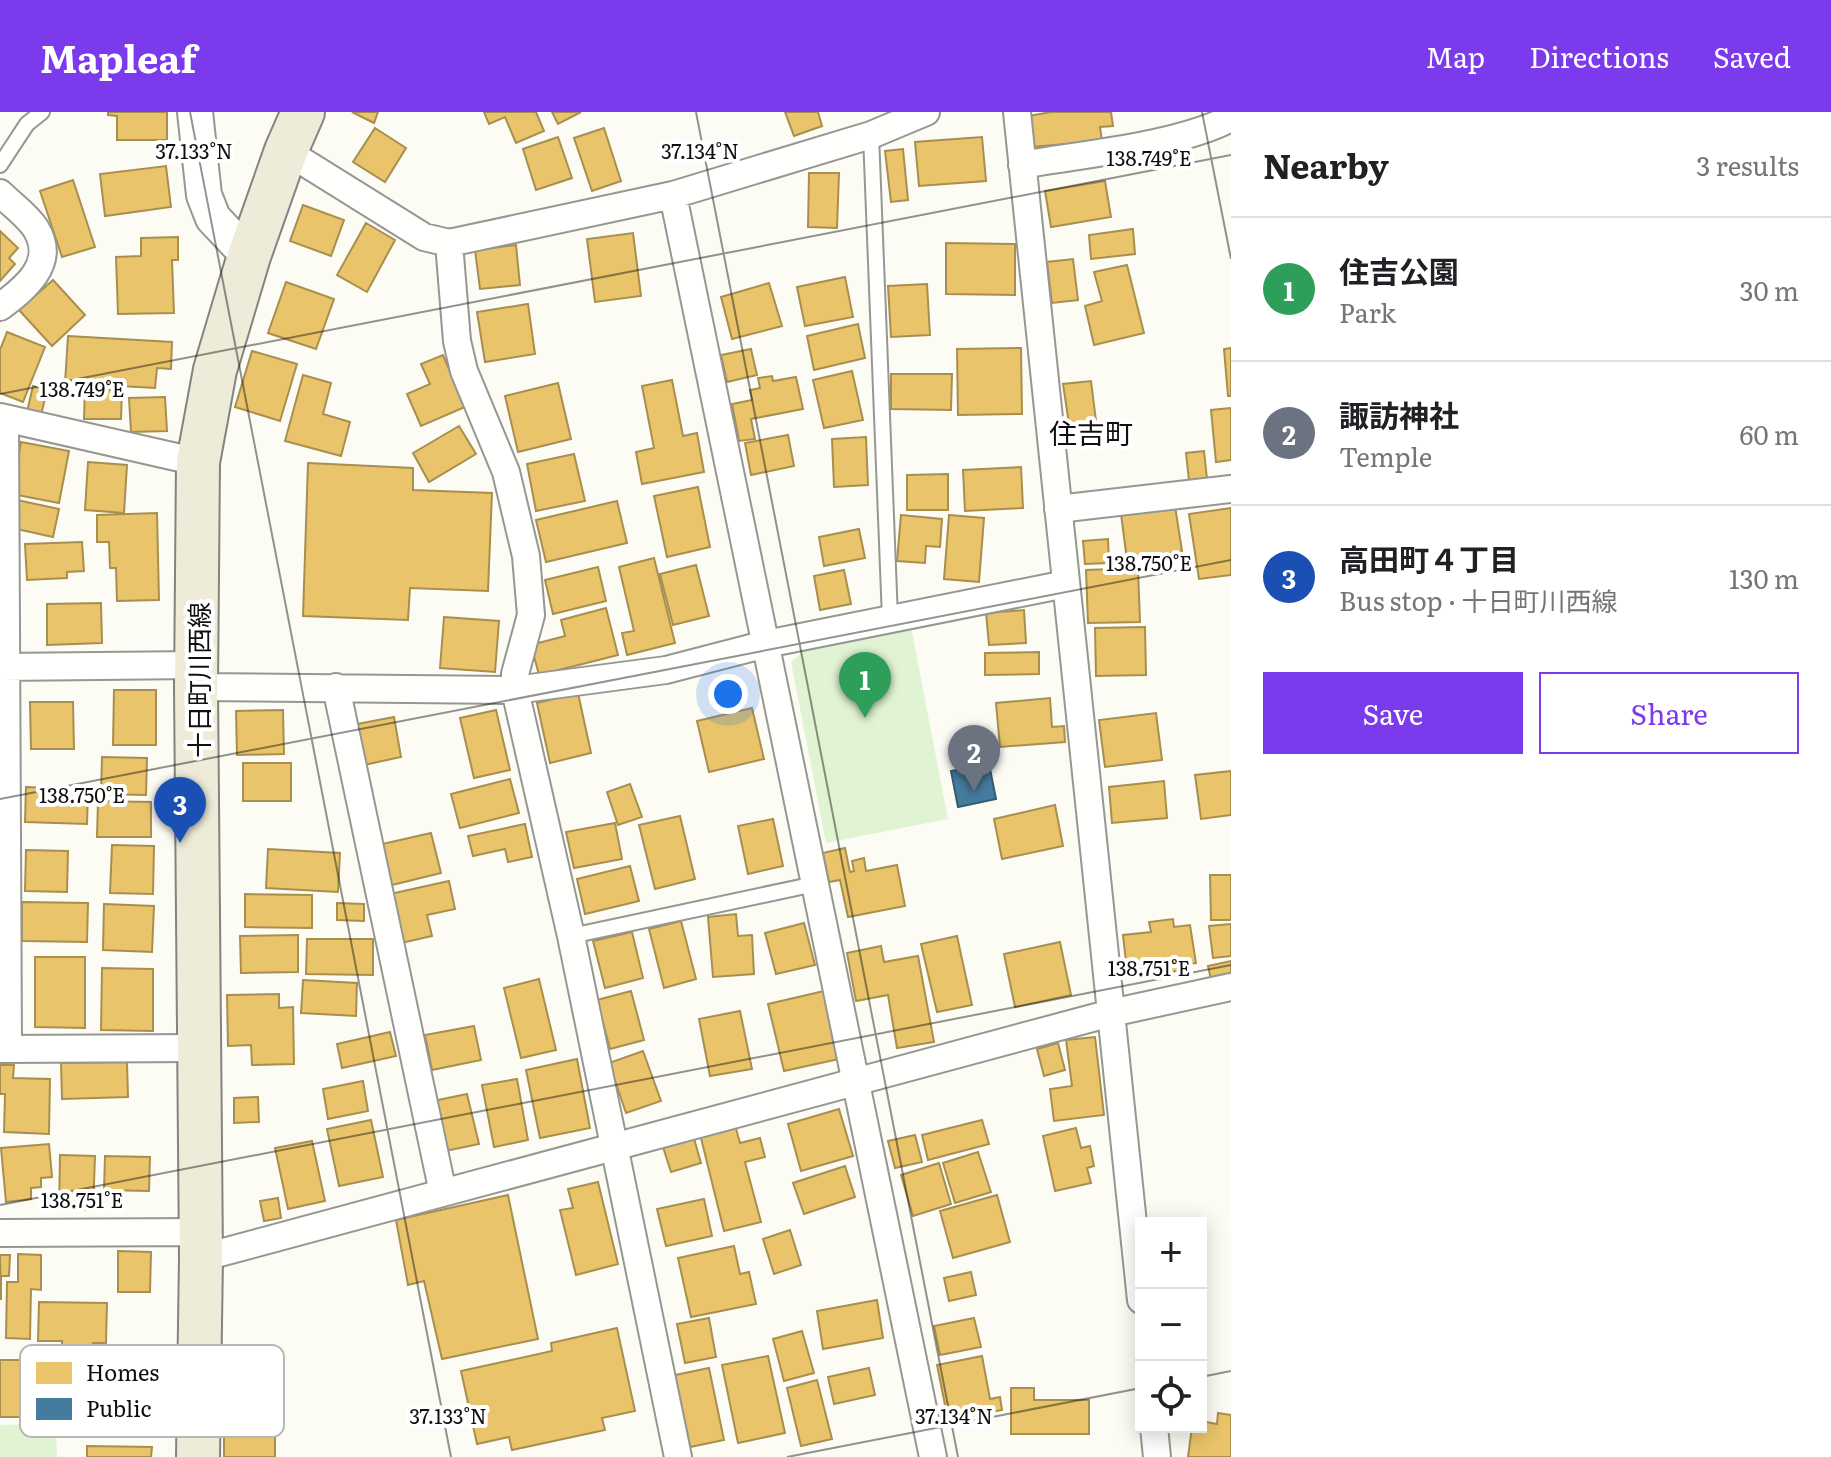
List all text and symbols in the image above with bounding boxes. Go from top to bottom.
text: Mapleaf [40,28,197,85]
text: Map [1426,35,1485,77]
text: Directions [1529,35,1669,77]
text: Saved [1713,35,1791,77]
text: 37.133°N [155,135,233,165]
text: 37.134°N [661,135,739,165]
text: Nearby [1263,139,1389,189]
text: 138.749°E [1107,142,1192,172]
text: 3 results [1696,145,1799,184]
text: 住吉公園 [1339,248,1459,292]
text: 1 [1284,270,1294,309]
text: 30 m [1739,270,1799,309]
text: Park [1339,292,1396,331]
text: 138.749°E [40,373,125,403]
text: 諏訪神社 [1339,392,1459,436]
district label: 住吉町 [1049,411,1133,453]
text: 2 [1282,414,1296,453]
text: 60 m [1740,414,1799,453]
text: Temple [1339,436,1432,475]
text: 高田町４丁目 [1339,536,1519,580]
text: 138.750°E [1106,547,1192,577]
text: 3 [1282,558,1296,597]
text: 130 m [1729,558,1799,597]
text: Bus stop · 十日町川西線 [1339,580,1618,619]
street label: 十日町川西線 [178,602,217,758]
pin: 1 [839,652,891,718]
button: Save [1263,672,1523,754]
button: Share [1539,672,1799,754]
your location [708,674,748,714]
pin: 2 [948,725,1000,791]
pin: 3 [154,777,206,843]
text: 138.750°E [39,779,125,809]
text: 138.751°E [1108,952,1190,982]
text: 138.751°E [41,1184,123,1214]
map controls [1135,1217,1207,1433]
button: + [1135,1217,1207,1289]
button: − [1135,1289,1207,1361]
legend [20,1345,284,1437]
text: Homes [86,1355,159,1388]
button: locate [1135,1361,1207,1433]
text: Public [86,1391,151,1424]
text: 37.133°N [409,1400,487,1430]
text: 37.134°N [915,1400,993,1430]

